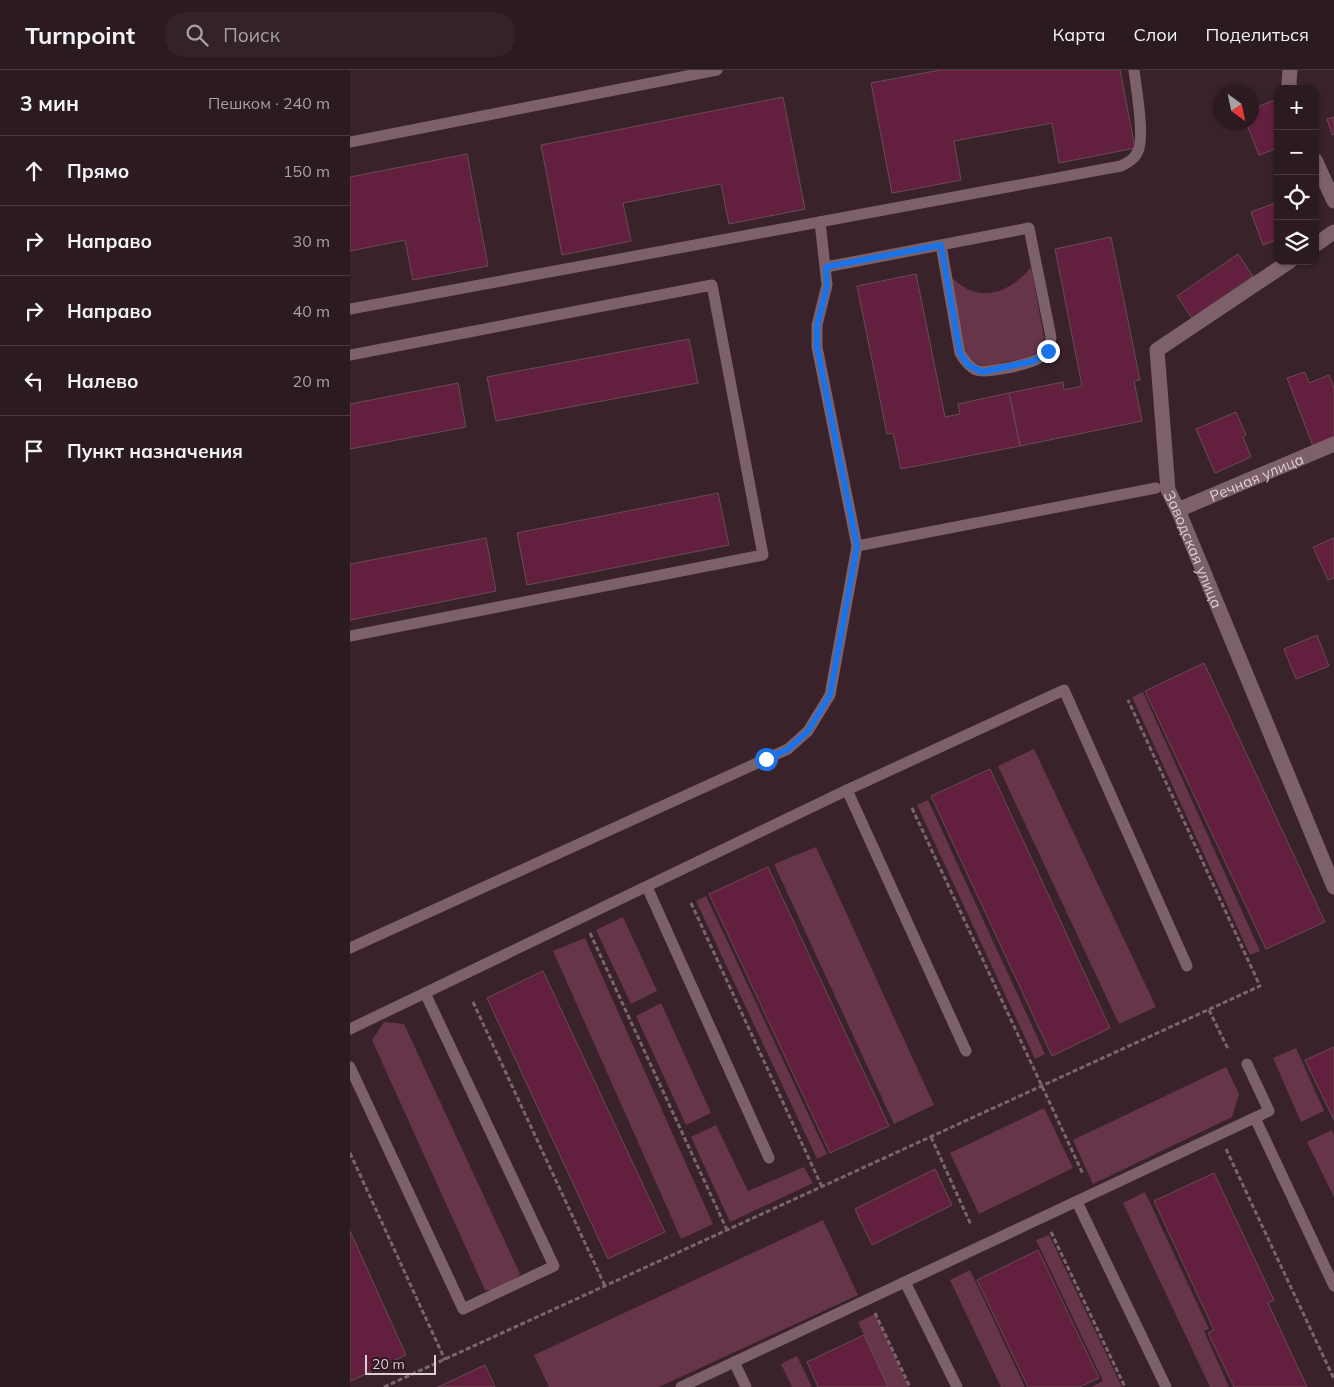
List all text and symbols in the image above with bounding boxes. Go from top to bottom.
search box [165,12,515,57]
text: Turnpoint [25,20,135,50]
icon: search [183,21,211,49]
text: Поиск [223,23,280,47]
text: Карта [1053,23,1105,46]
text: Слои [1133,23,1178,46]
text: Поделиться [1206,23,1309,46]
north arrow [1214,85,1259,130]
map controls [1274,85,1319,265]
button: + [1274,85,1319,130]
text: 3 мин [20,90,79,116]
text: Пешком · 240 m [208,93,330,113]
button: − [1274,130,1319,175]
icon: ahead [20,157,48,185]
text: Прямо [67,159,129,183]
text: 150 m [283,161,330,181]
button: locate [1274,175,1319,220]
button: layers [1274,220,1319,265]
icon: right [20,227,48,255]
text: Направо [67,229,152,253]
text: 30 m [293,231,330,251]
icon: right [20,297,48,325]
text: Направо [67,299,152,323]
text: 40 m [293,301,330,321]
route end [1037,340,1060,363]
icon: left [20,367,48,395]
text: Налево [67,369,139,393]
text: 20 m [293,371,330,391]
icon: arrive [20,437,48,465]
text: Пункт назначения [67,439,243,463]
street label: Речная улица [1206,449,1306,505]
street label: Заводская улица [1160,487,1227,611]
route start [755,748,778,771]
scale bar [365,1352,436,1375]
text: 20 m [372,1355,405,1373]

